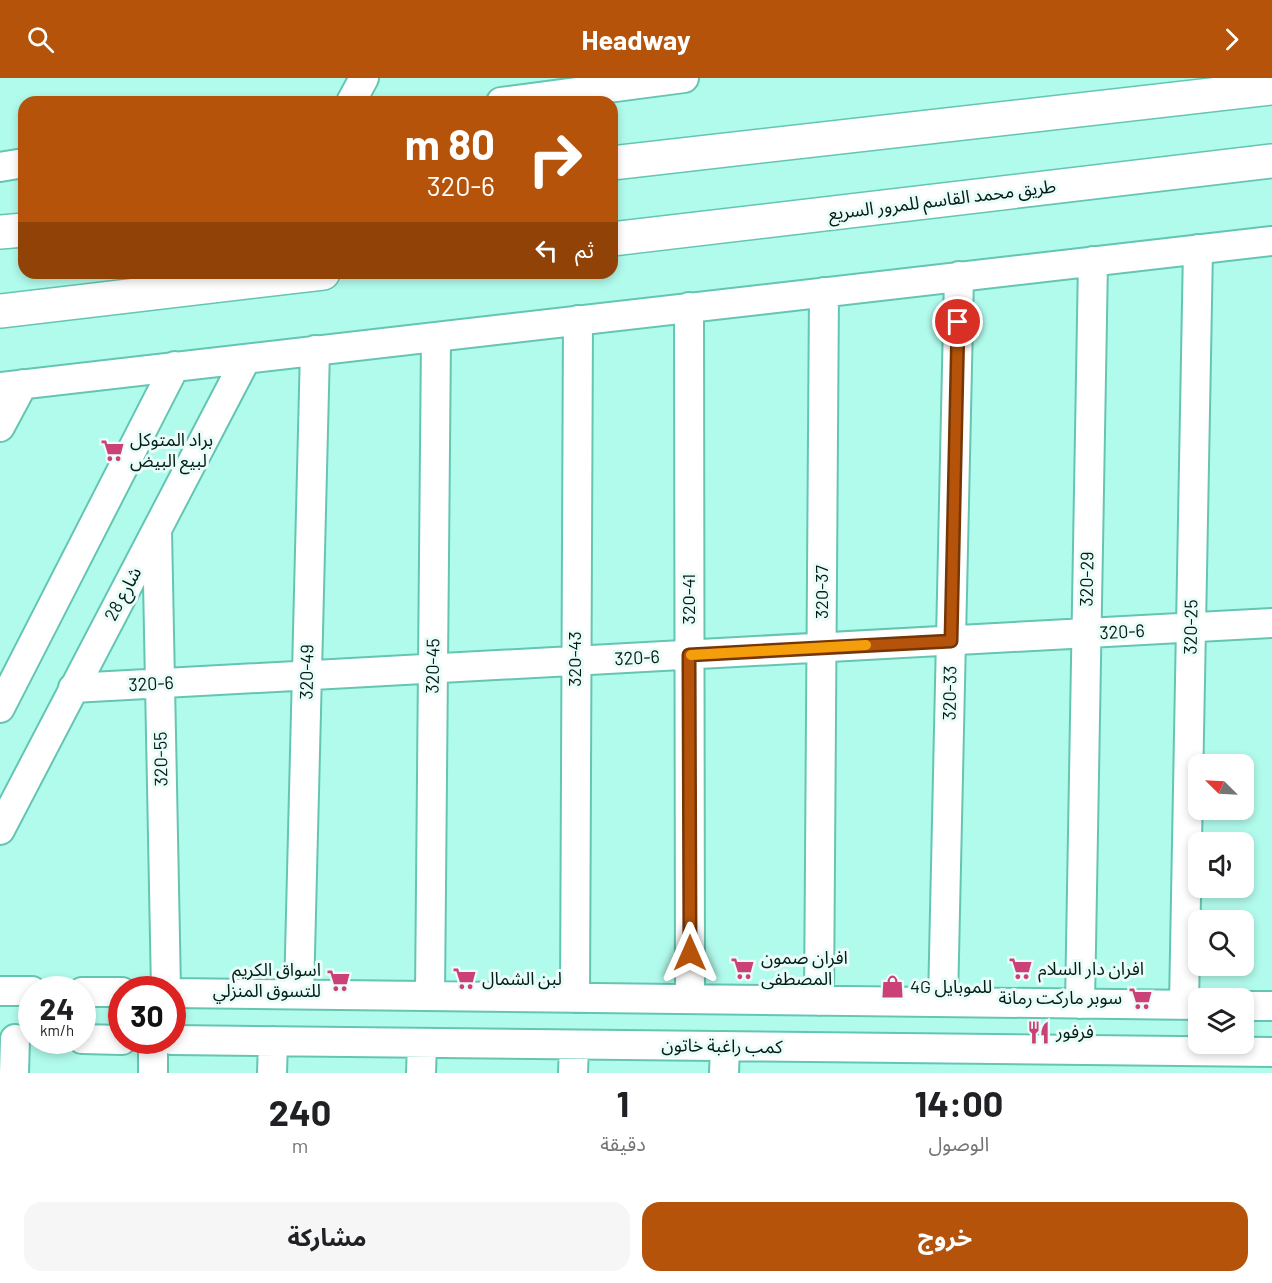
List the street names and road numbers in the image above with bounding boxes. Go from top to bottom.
street label: طريق محمد القاسم للمرور السريع [827,174,1058,228]
street label: 320-29 [1075,551,1097,607]
street label: شارع 28 [99,563,149,626]
street label: 320-37 [810,565,832,619]
street label: 320-41 [677,574,699,624]
street label: 320-25 [1179,599,1201,655]
street label: 320-6 [1099,619,1145,643]
street label: 320-43 [563,631,585,687]
street label: 320-45 [421,638,443,694]
street label: 320-49 [295,644,317,700]
street label: 320-6 [614,645,660,669]
street label: 320-33 [938,665,960,721]
street label: 320-6 [128,671,174,695]
street label: 320-55 [149,731,171,787]
street label: كمب راغبة خاتون [661,1033,783,1058]

